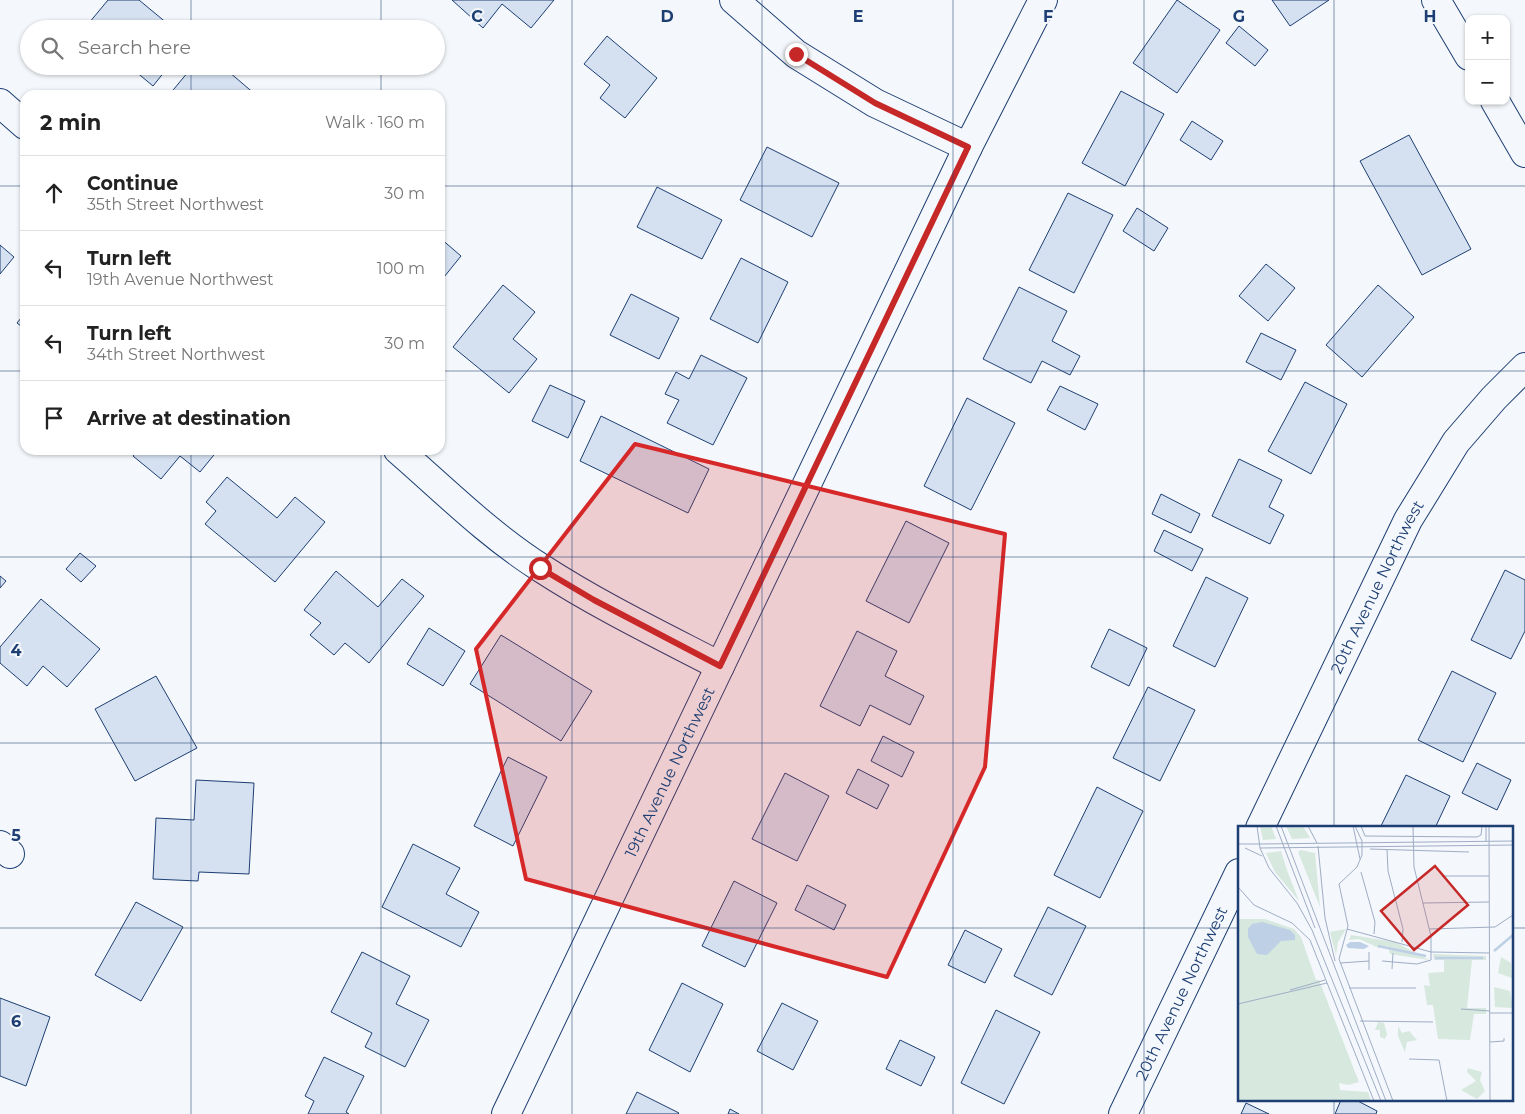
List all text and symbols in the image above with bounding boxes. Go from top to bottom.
text: C [471,7,483,26]
text: D [660,7,674,26]
text: E [853,7,863,26]
text: F [1043,7,1053,26]
text: G [1233,7,1245,26]
text: H [1424,7,1436,26]
map controls [1465,15,1510,105]
button: + [1465,15,1510,60]
search box [20,20,445,75]
icon: search [38,34,66,62]
text: Search here [78,36,191,59]
route end [785,43,808,66]
button: − [1465,60,1510,105]
text: 2 min [40,110,101,135]
text: Walk · 160 m [325,113,425,132]
text: Continue [87,172,178,195]
icon: ahead [40,179,68,207]
text: 30 m [384,184,425,203]
text: 35th Street Northwest [87,195,264,214]
text: Turn left [87,247,172,270]
icon: left [40,254,68,282]
text: 100 m [377,259,425,278]
text: 19th Avenue Northwest [87,270,273,289]
text: Turn left [87,322,172,345]
icon: left [40,329,68,357]
text: 30 m [384,334,425,353]
text: 34th Street Northwest [87,345,265,364]
icon: arrive [40,404,68,432]
text: Arrive at destination [87,407,291,430]
street label: 20th Avenue Northwest [1327,496,1428,677]
route start [529,557,552,580]
text: 4 [10,641,22,660]
street label: 19th Avenue Northwest [621,684,719,860]
text: 5 [11,826,21,845]
inset map [1238,826,1512,1102]
street label: 20th Avenue Northwest [1132,903,1232,1084]
text: 6 [11,1012,21,1031]

